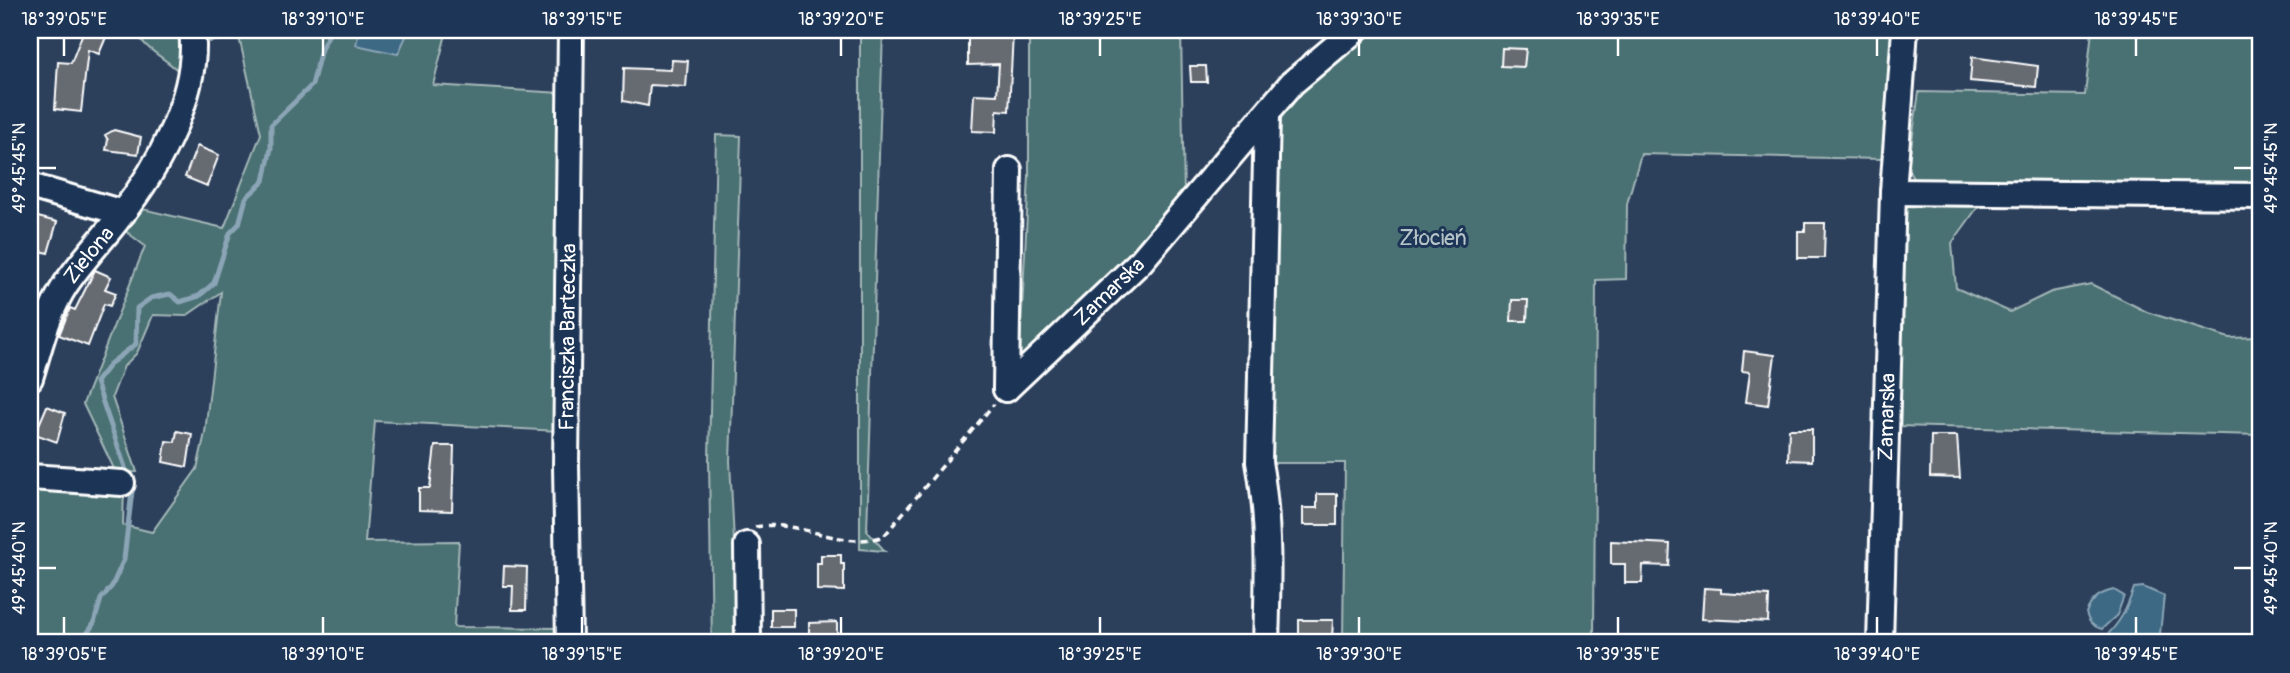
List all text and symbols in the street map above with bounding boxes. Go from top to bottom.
text: 18°39'05"E [21,8,107,31]
text: 18°39'10"E [282,8,364,31]
text: 18°39'15"E [542,8,622,31]
text: 18°39'20"E [798,8,884,31]
text: 18°39'25"E [1058,8,1142,31]
text: 18°39'30"E [1316,8,1402,31]
text: 18°39'35"E [1576,8,1660,31]
text: 18°39'40"E [1834,8,1920,31]
text: 18°39'45"E [2094,8,2178,31]
text: 49°45'45"N [8,122,31,214]
text: 49°45'45"N [2260,122,2283,214]
street label: Zielona [57,221,120,289]
park label: Złocień [1399,225,1467,252]
street label: Franciszka Barteczka [553,243,582,431]
street label: Zamarska [1068,251,1150,331]
street label: Zamarska [1872,373,1901,461]
text: 49°45'40"N [8,521,31,615]
text: 49°45'40"N [2260,521,2283,615]
text: 18°39'05"E [21,643,107,666]
text: 18°39'10"E [282,643,364,666]
text: 18°39'15"E [542,643,622,666]
text: 18°39'20"E [798,643,884,666]
text: 18°39'25"E [1058,643,1142,666]
text: 18°39'30"E [1316,643,1402,666]
text: 18°39'35"E [1576,643,1660,666]
text: 18°39'40"E [1834,643,1920,666]
text: 18°39'45"E [2094,643,2178,666]

